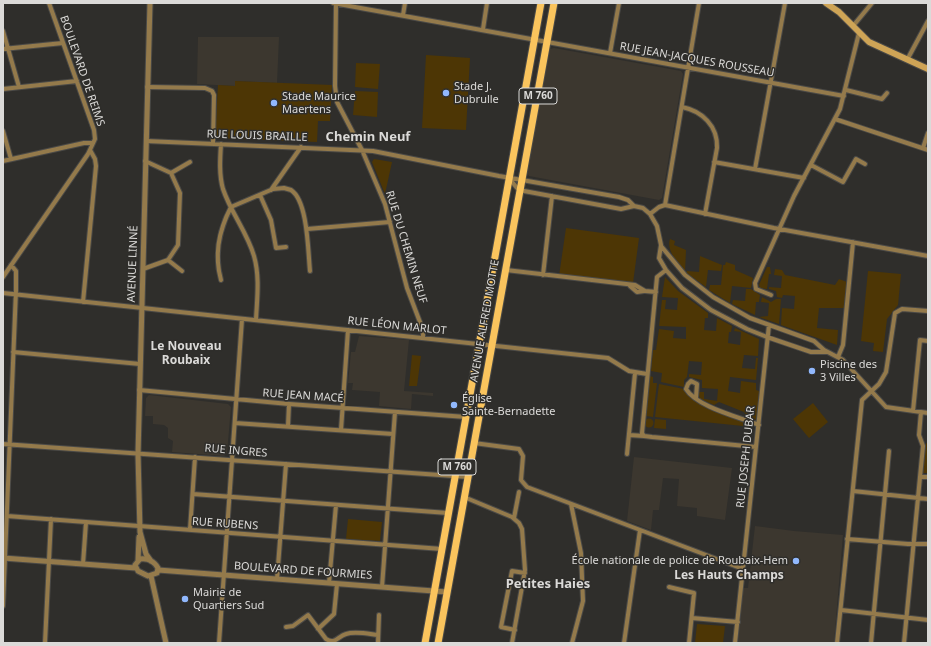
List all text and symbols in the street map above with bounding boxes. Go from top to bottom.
street label: BOULEVARD DE REIMS [57,14,107,128]
street label: RUE JEAN-JACQUES ROUSSEAU [619,40,775,80]
place label: Stade J. Dubrulle [454,80,499,106]
marker: Stade J. Dubrulle [441,88,451,98]
road number: M 760 [519,88,557,104]
place label: Stade Maurice Maertens [282,90,356,116]
marker: Stade Maurice Maertens [269,98,279,108]
street label: RUE LOUIS BRAILLE [206,128,308,144]
district label: Chemin Neuf [326,129,410,145]
street label: RUE DU CHEMIN NEUF [383,189,429,305]
street label: AVENUE LINNÉ [125,225,141,303]
street label: AVENUE ALFRED MOTTE [468,259,502,383]
street label: RUE LÉON MARLOT [347,314,447,338]
district label: Le Nouveau Roubaix [150,340,222,368]
place label: Piscine des 3 Villes [820,358,877,384]
marker: Piscine des 3 Villes [807,366,817,376]
street label: RUE JEAN MACÉ [262,387,344,405]
place label: Église Sainte-Bernadette [462,392,556,418]
marker: Église Sainte-Bernadette [449,400,459,410]
street label: RUE JOSEPH DUBAR [734,405,758,509]
street label: RUE INGRES [204,442,268,460]
road number: M 760 [438,459,476,475]
street label: RUE RUBENS [191,515,259,533]
place label: École nationale de police de Roubaix-Hem [572,554,788,568]
marker: École nationale de police de Roubaix-Hem [791,556,801,566]
street label: BOULEVARD DE FOURMIES [233,560,373,582]
district label: Les Hauts Champs [674,569,784,583]
district label: Petites Haies [506,576,590,592]
place label: Mairie de Quartiers Sud [193,586,264,612]
marker: Mairie de Quartiers Sud [180,594,190,604]

